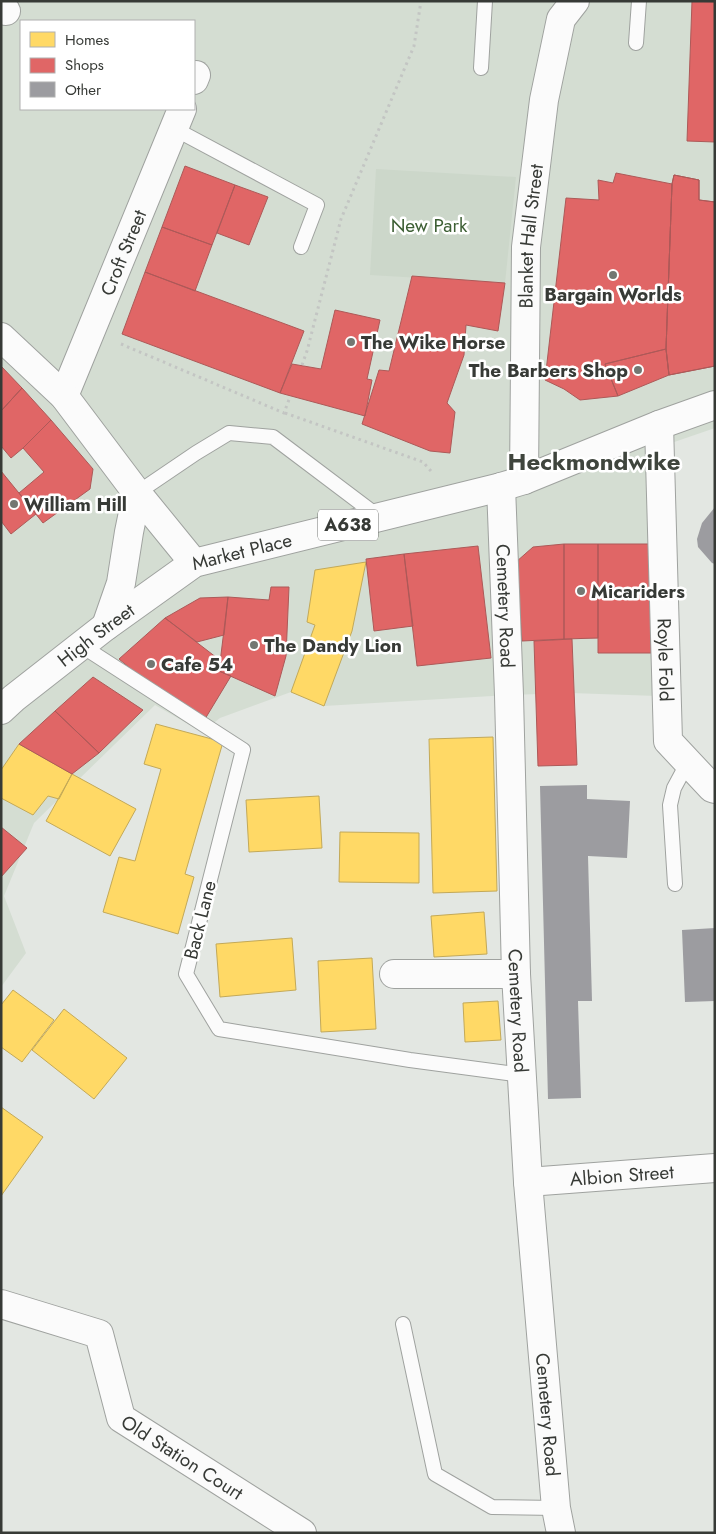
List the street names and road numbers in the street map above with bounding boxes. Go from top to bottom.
street label: Blanket Hall Street [512,162,550,309]
street label: Croft Street [93,205,153,300]
road number: A638 [318,510,378,540]
street label: Market Place [189,526,295,577]
street label: Cemetery Road [490,543,521,668]
street label: High Street [51,596,140,673]
street label: Royle Fold [651,618,680,702]
street label: Back Lane [177,878,223,962]
street label: Cemetery Road [502,948,535,1073]
street label: Albion Street [569,1158,675,1192]
street label: Cemetery Road [529,1352,567,1477]
street label: Old Station Court [116,1408,249,1506]

